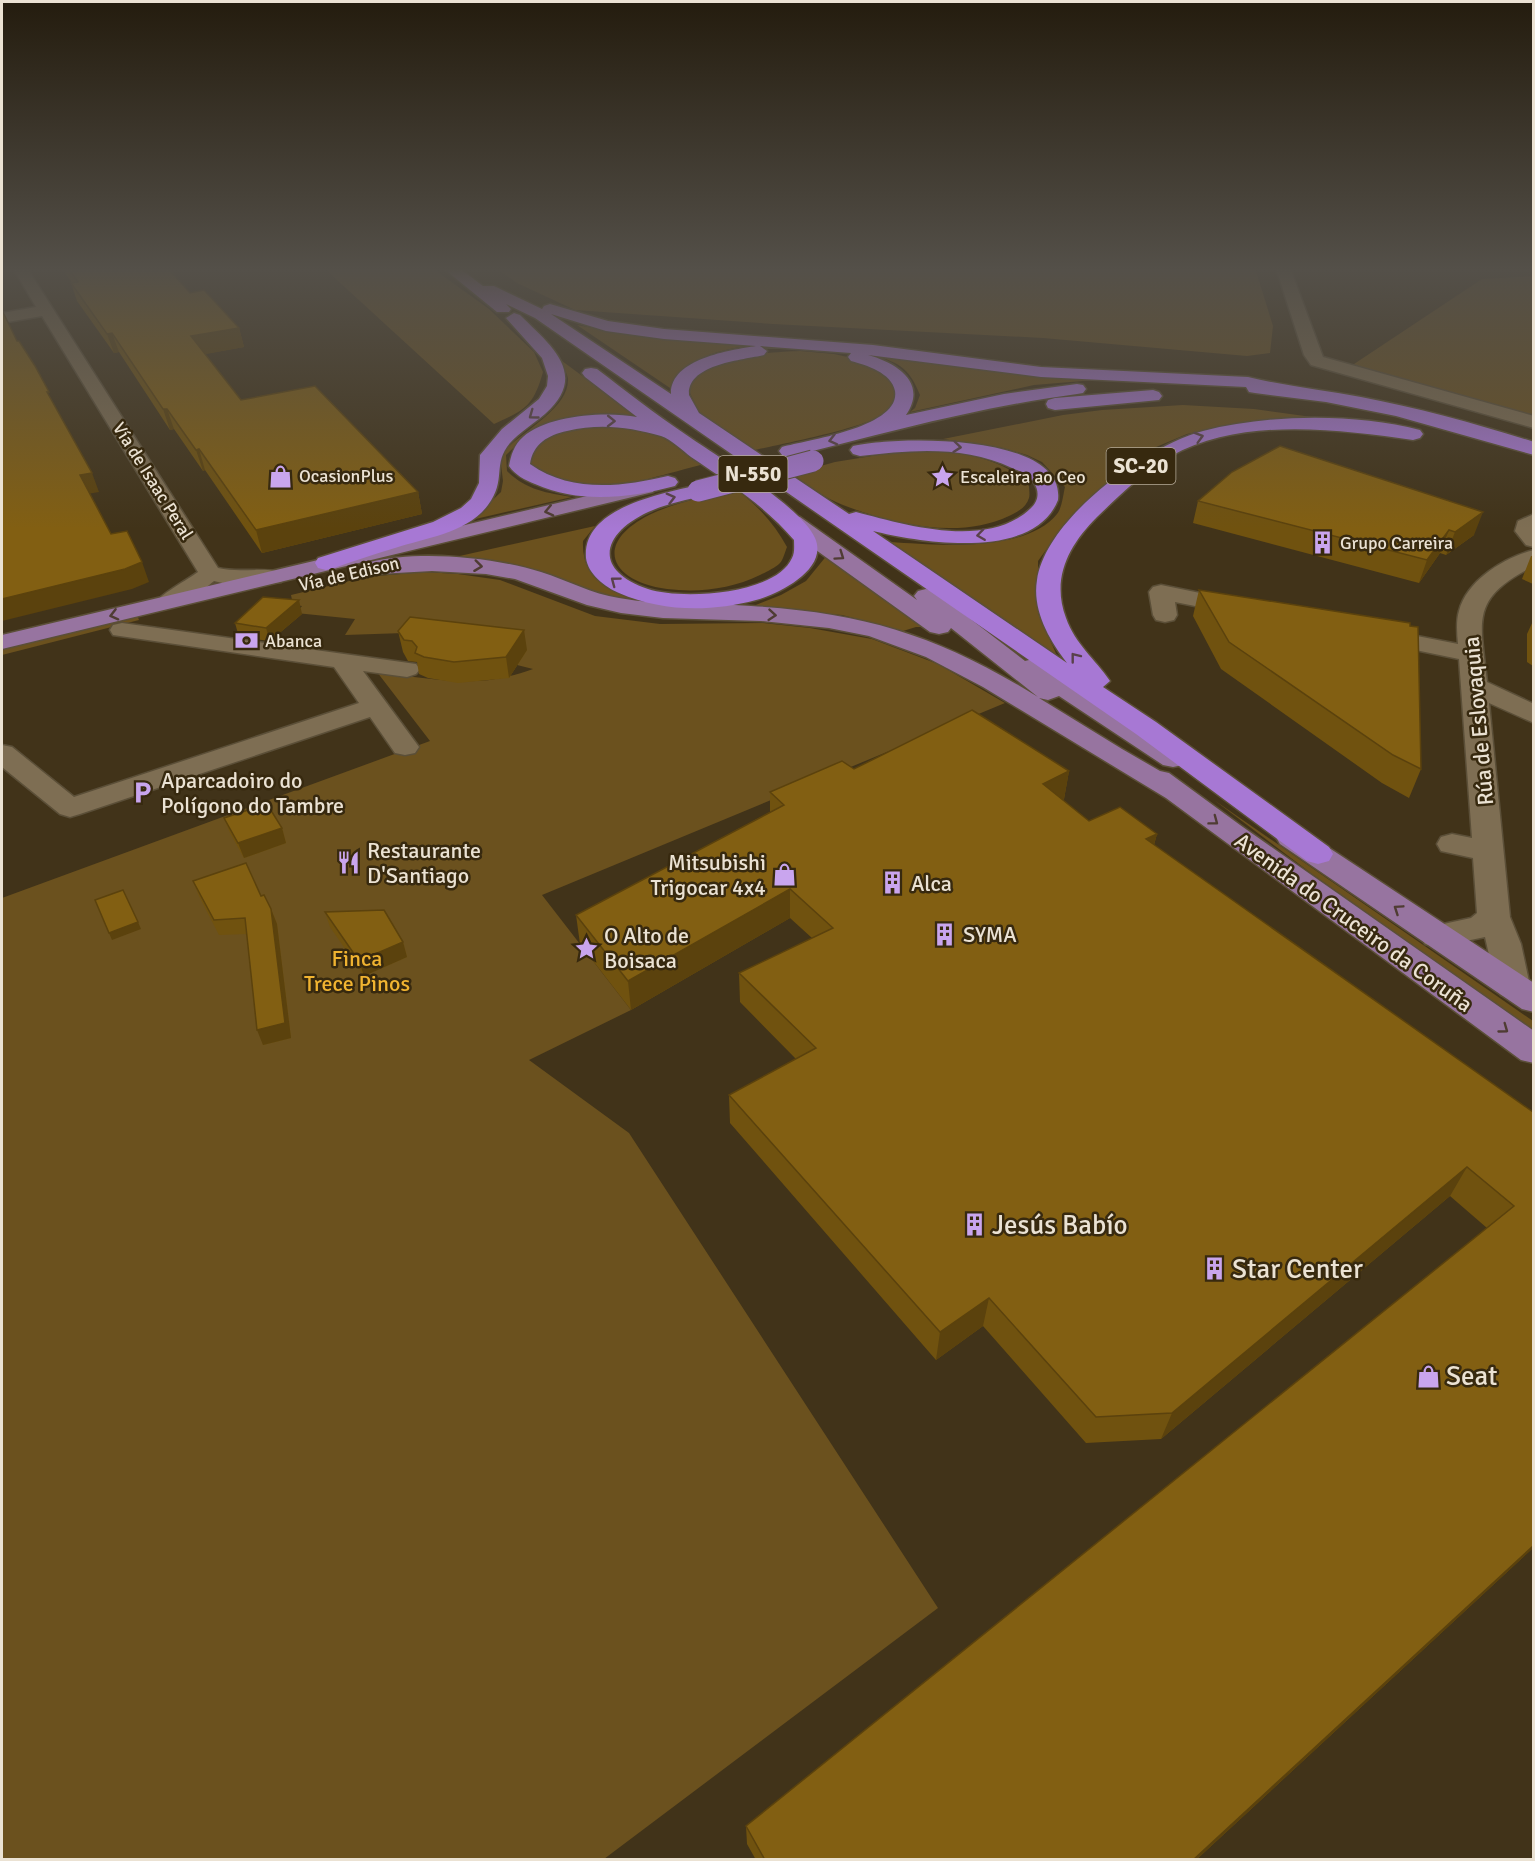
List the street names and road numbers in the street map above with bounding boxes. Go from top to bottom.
street label: Vía de Isaac Peral [108,418,198,544]
road number: SC-20 [1106,448,1176,484]
road number: N-550 [718,456,788,492]
street label: Vía de Edison [297,552,401,596]
street label: Rúa de Eslovaquia [1458,635,1499,807]
street label: Avenida do Cruceiro da Coruña [1229,827,1478,1018]

